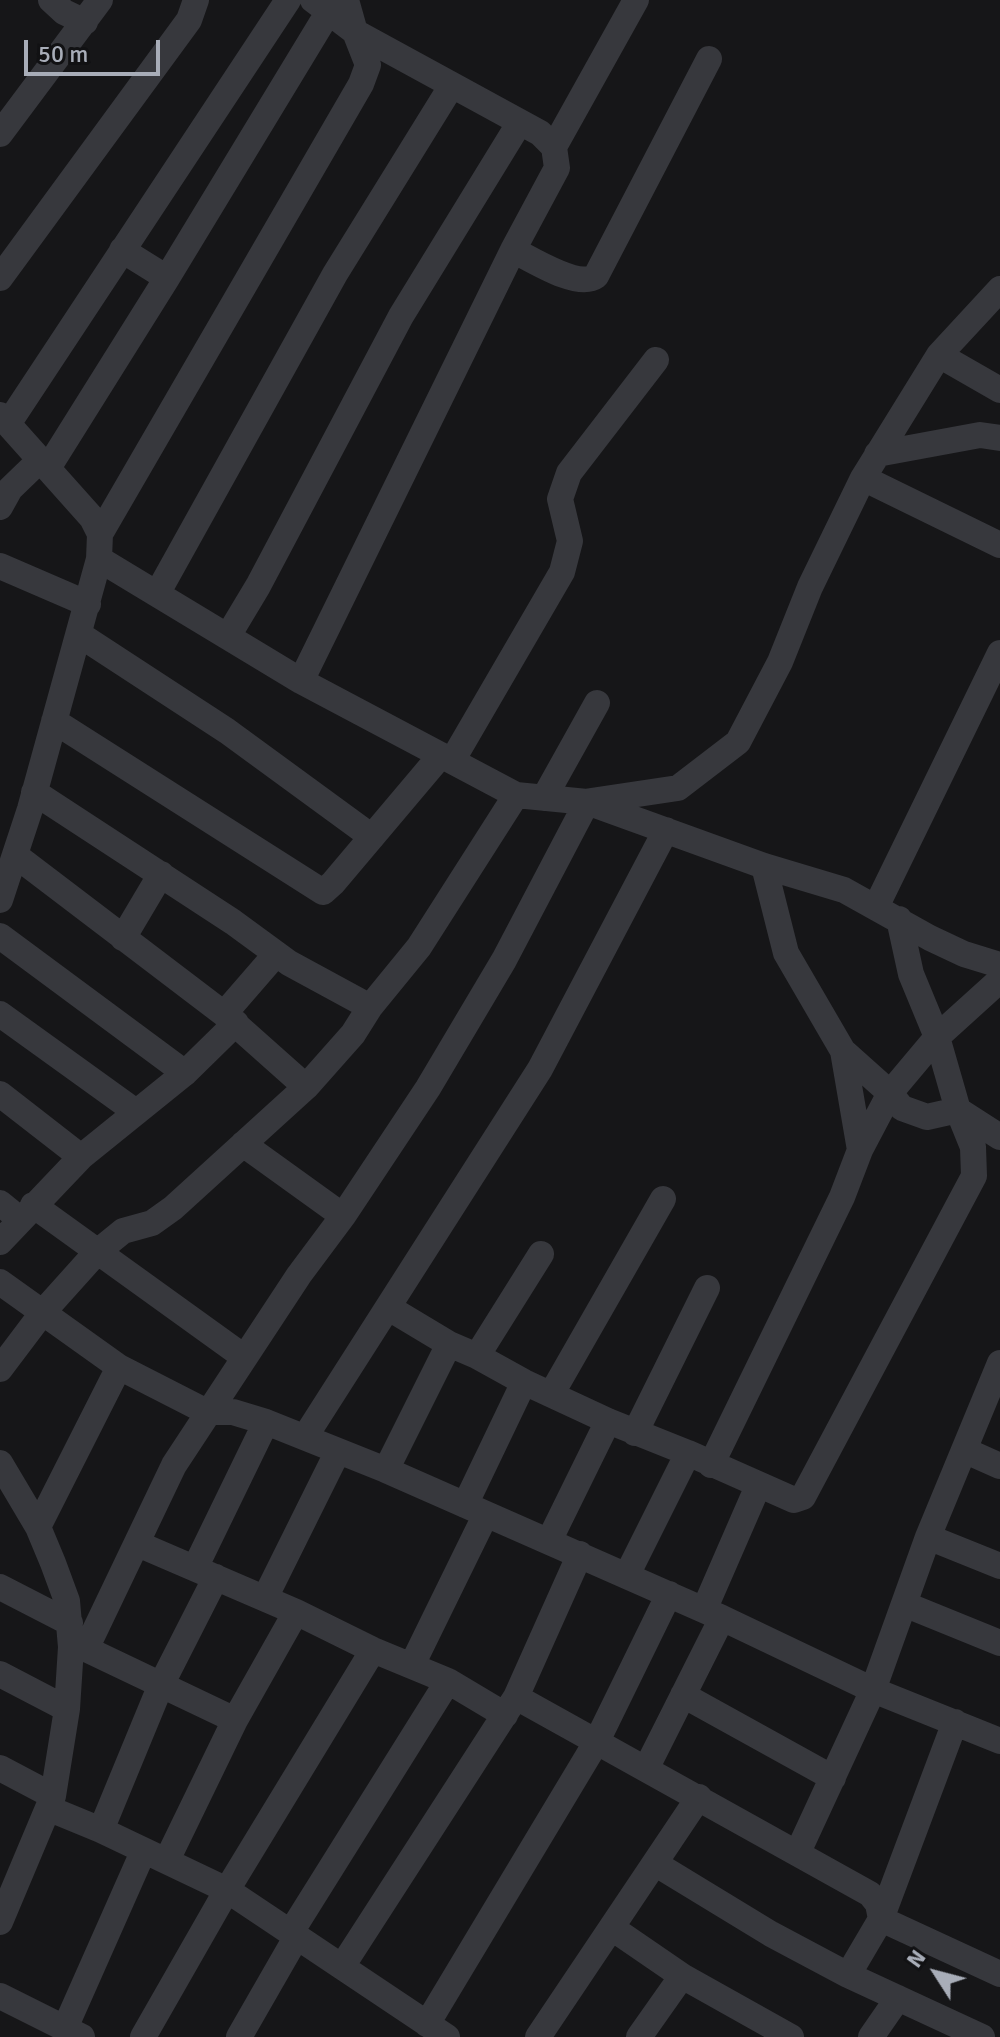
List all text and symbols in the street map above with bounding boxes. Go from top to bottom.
scale bar [28,24,164,74]
text: 50 m [38,39,88,69]
north arrow [896,1933,976,2013]
text: N [901,1944,932,1973]

